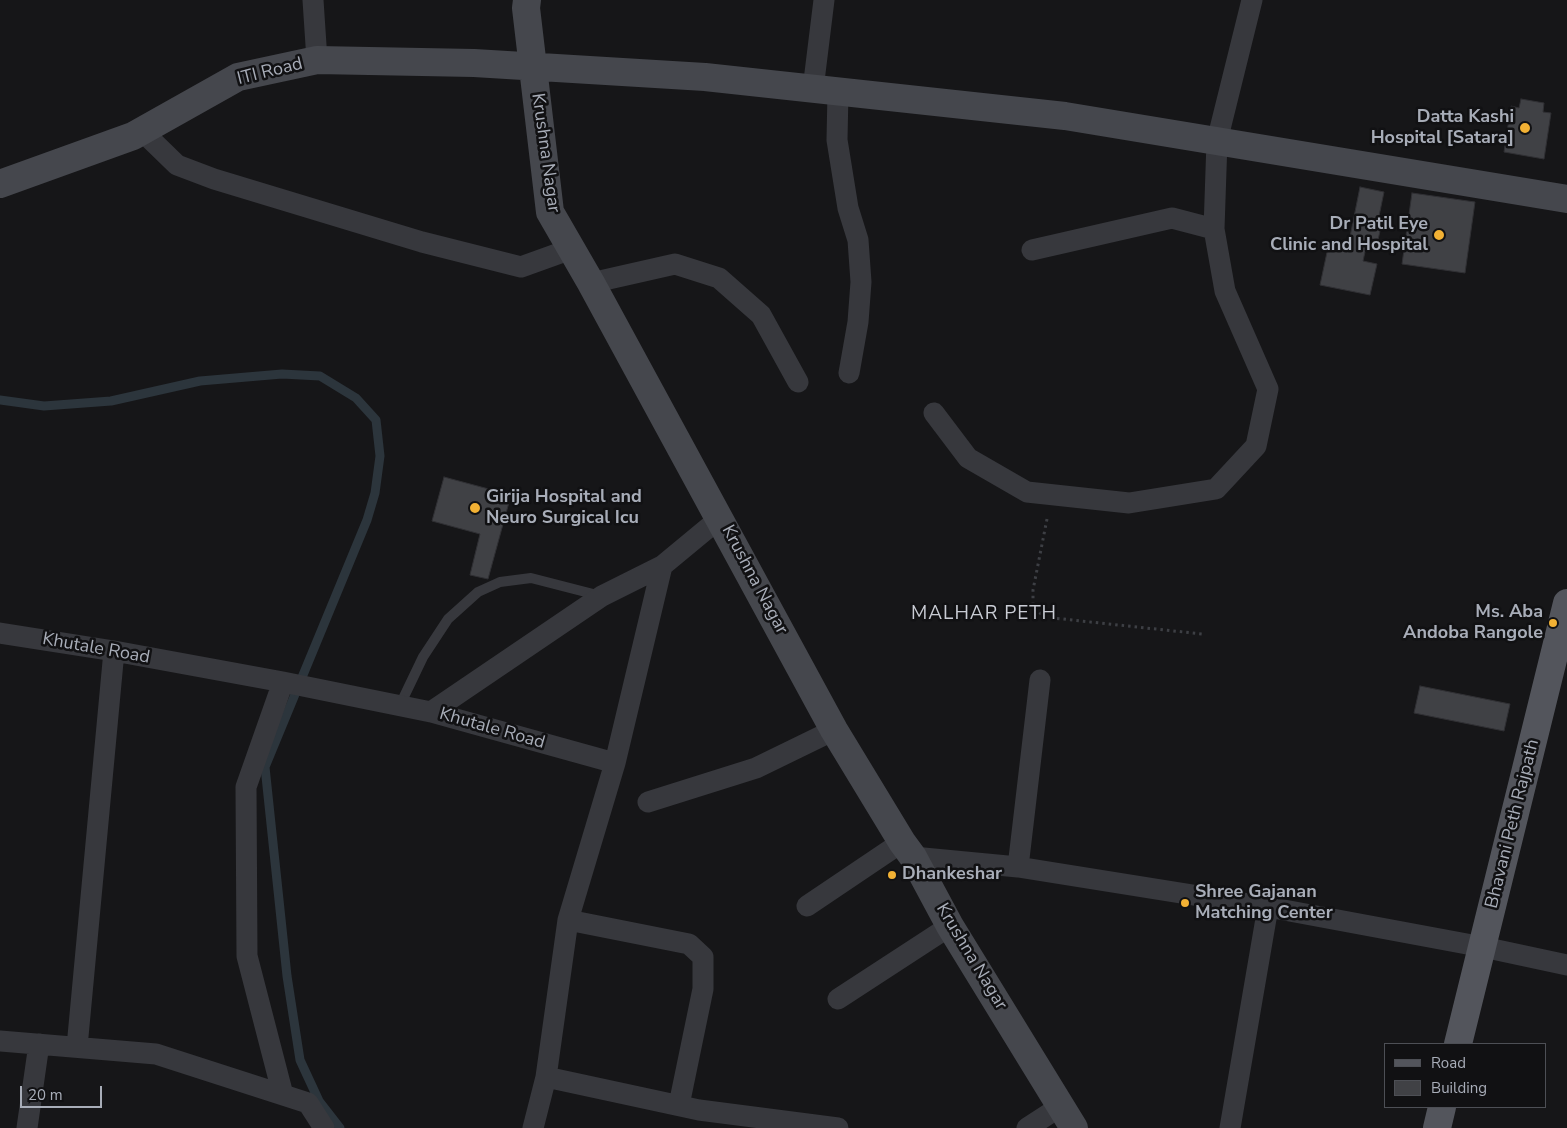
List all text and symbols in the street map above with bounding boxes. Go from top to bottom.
street label: ITI Road [235,53,305,91]
street label: Krushna Nagar [526,92,564,214]
place label: Datta Kashi Hospital [Satara] [1371,107,1514,150]
marker: Datta Kashi Hospital [Satara] [1518,121,1532,135]
place label: Dr Patil Eye Clinic and Hospital [1270,214,1428,256]
marker: Dr Patil Eye Clinic and Hospital [1432,228,1446,242]
place label: Girija Hospital and Neuro Surgical Icu [486,487,642,530]
marker: Girija Hospital and Neuro Surgical Icu [468,501,482,515]
street label: Krushna Nagar [716,522,792,638]
place label: Ms. Aba Andoba Rangole [1403,602,1543,644]
district label: MALHAR PETH [910,603,1058,625]
marker: Ms. Aba Andoba Rangole [1547,617,1559,629]
street label: Khutale Road [41,629,151,669]
street label: Khutale Road [437,704,547,754]
street label: Bhavani Peth Rajpath [1482,737,1544,911]
place label: Dhankeshar [902,864,1002,886]
marker: Dhankeshar [886,869,898,881]
place label: Shree Gajanan Matching Center [1195,882,1333,924]
marker: Shree Gajanan Matching Center [1179,897,1191,909]
street label: Krushna Nagar [931,900,1011,1014]
legend [1384,1043,1547,1108]
text: Road [1431,1053,1466,1073]
scale bar [22,1076,105,1108]
text: Building [1431,1078,1487,1098]
text: 20 m [28,1085,63,1105]

